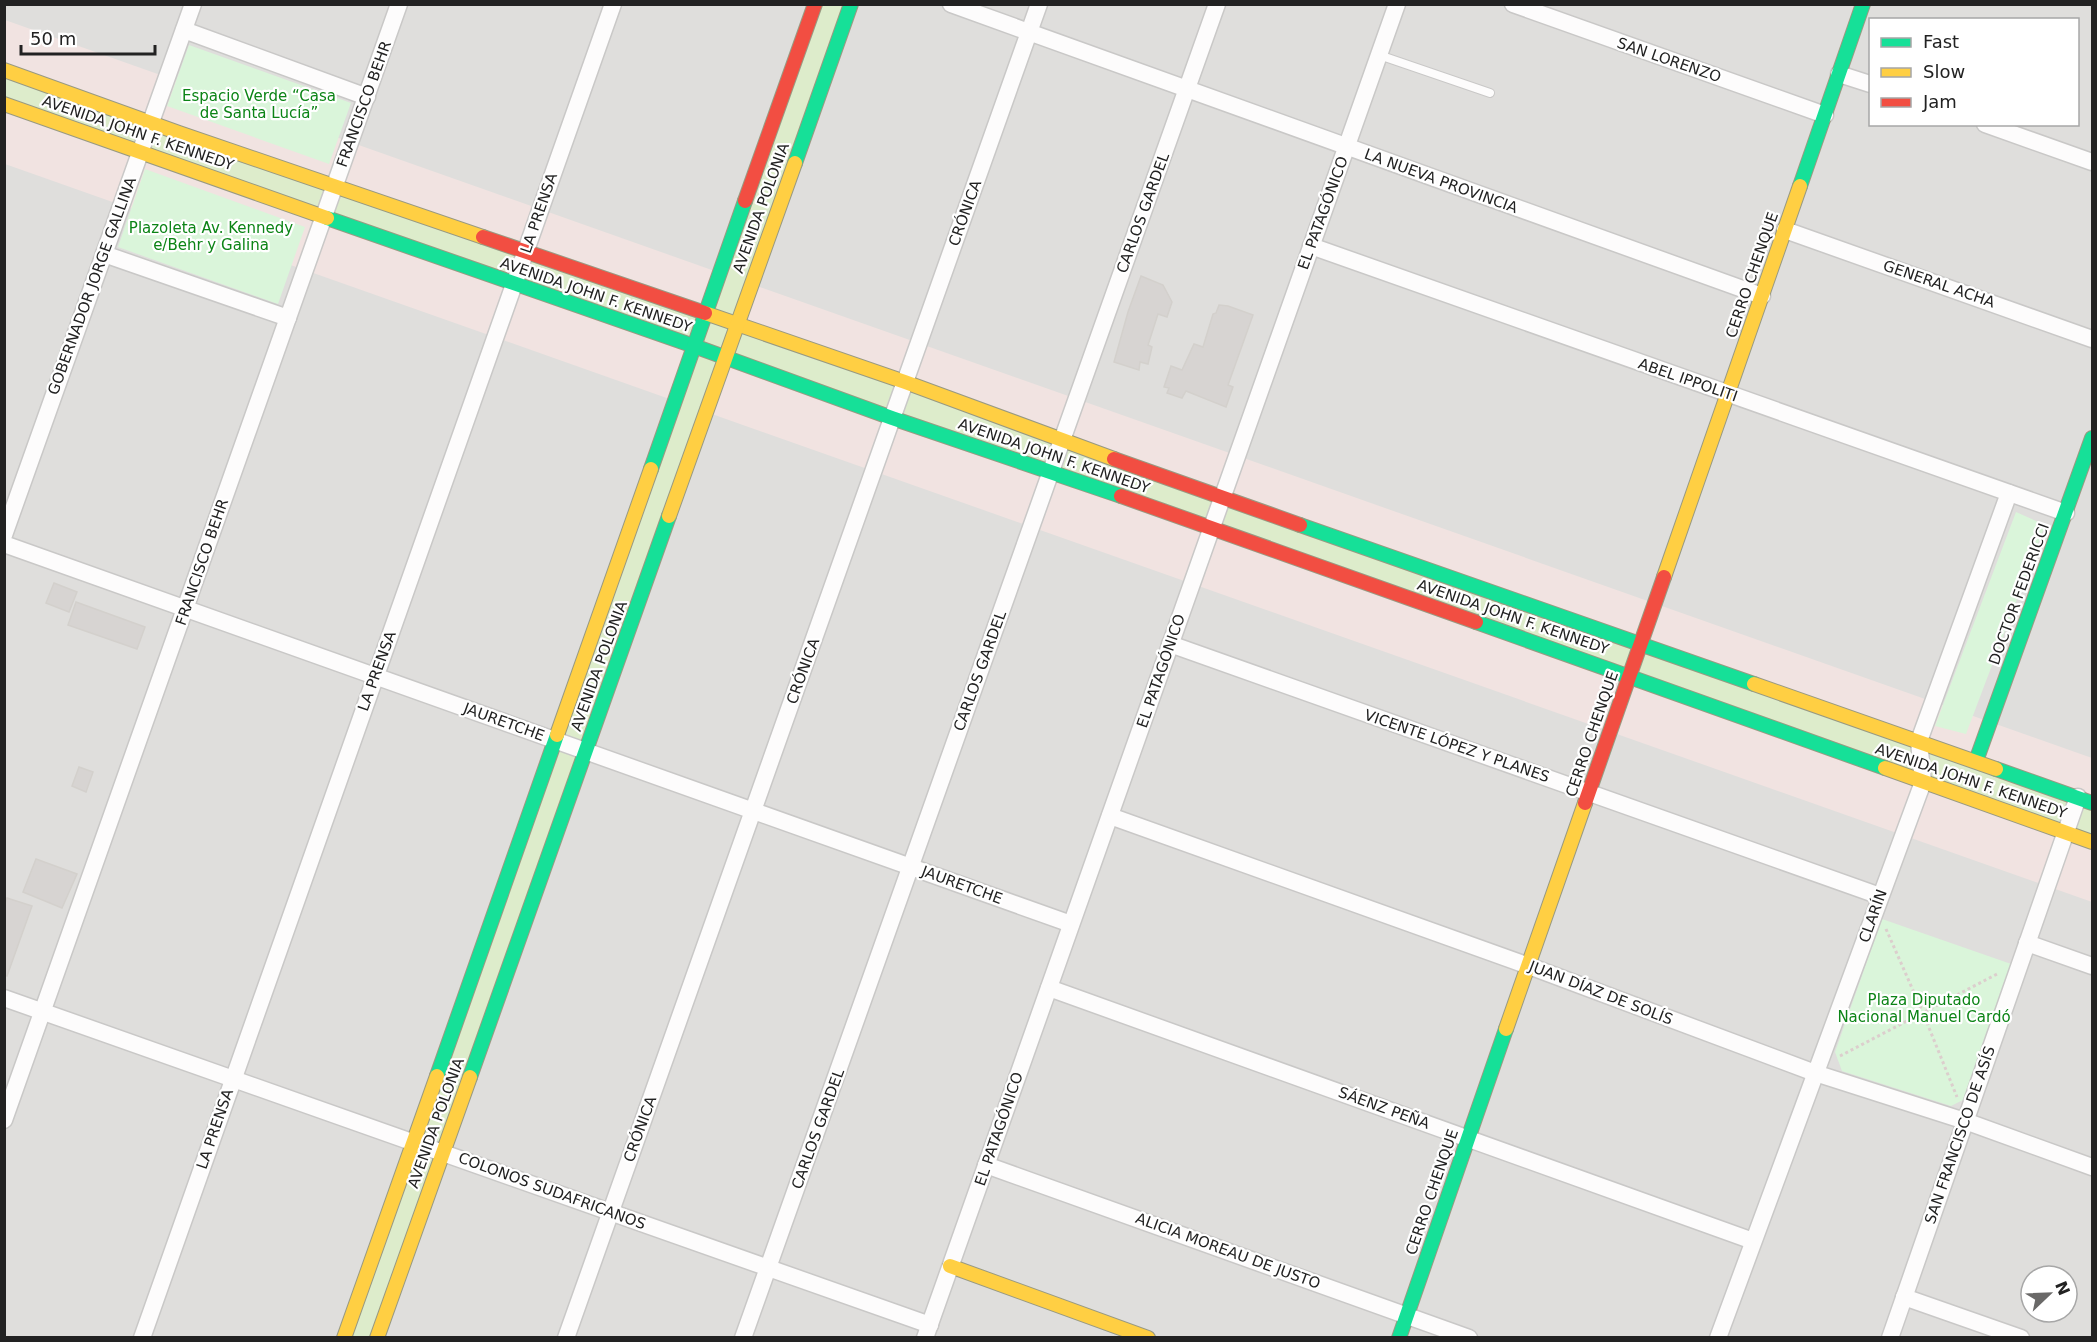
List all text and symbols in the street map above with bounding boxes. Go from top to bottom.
scale bar [21,18,154,56]
legend [1869,18,2079,126]
text: 50 m [30,28,76,49]
text: Fast [1923,31,1959,52]
street label: SAN LORENZO [1615,34,1723,86]
street label: FRANCISCO BEHR [333,38,395,170]
text: Slow [1923,61,1965,82]
park label: Espacio Verde “Casa de Santa Lucía” [182,87,336,122]
text: Jam [1922,91,1957,112]
street label: AVENIDA JOHN F. KENNEDY [40,92,237,175]
street label: AVENIDA POLONIA [729,140,793,276]
street label: LA NUEVA PROVINCIA [1362,145,1521,217]
street label: CARLOS GARDEL [1113,150,1173,276]
street label: EL PATAGÓNICO [1293,154,1352,272]
street label: LA PRENSA [517,170,561,256]
street label: GOBERNADOR JORGE GALLINA [44,174,140,397]
street label: CRÓNICA [944,176,986,249]
street label: CERRO CHENQUE [1722,210,1782,340]
park label: Plazoleta Av. Kennedy e/Behr y Galina [129,219,293,254]
street label: AVENIDA JOHN F. KENNEDY [498,254,695,337]
street label: GENERAL ACHA [1881,256,1998,312]
street label: ABEL IPPOLITI [1636,355,1740,405]
street label: AVENIDA JOHN F. KENNEDY [956,415,1153,498]
street label: FRANCISCO BEHR [172,496,232,628]
street label: DOCTOR FEDERICCI [1985,521,2053,667]
street label: AVENIDA JOHN F. KENNEDY [1415,576,1612,659]
street label: AVENIDA POLONIA [567,598,631,734]
street label: CARLOS GARDEL [950,608,1010,734]
street label: EL PATAGÓNICO [1132,611,1189,730]
street label: LA PRENSA [354,628,400,714]
street label: CRÓNICA [782,634,824,707]
street label: CERRO CHENQUE [1562,669,1622,799]
street label: JAURETCHE [460,699,547,745]
street label: VICENTE LÓPEZ Y PLANES [1362,705,1552,786]
street label: AVENIDA JOHN F. KENNEDY [1873,740,2070,823]
street label: JAURETCHE [918,862,1005,908]
street label: CLARÍN [1854,886,1891,945]
street label: JUAN DÍAZ DE SOLÍS [1526,956,1676,1029]
park label: Plaza Diputado Nacional Manuel Cardó [1837,991,2011,1026]
street label: SAN FRANCISCO DE ASÍS [1920,1043,1999,1226]
street label: AVENIDA POLONIA [404,1055,468,1191]
street label: CARLOS GARDEL [788,1066,848,1192]
street label: EL PATAGÓNICO [970,1069,1027,1188]
street label: SÁENZ PEÑA [1336,1082,1433,1133]
street label: LA PRENSA [193,1086,237,1172]
street label: CRÓNICA [619,1092,661,1165]
street label: CERRO CHENQUE [1402,1127,1462,1257]
street label: COLONOS SUDAFRICANOS [456,1149,648,1233]
street label: ALICIA MOREAU DE JUSTO [1133,1209,1323,1293]
north arrow [2019,1264,2079,1324]
text: N [2051,1278,2074,1298]

